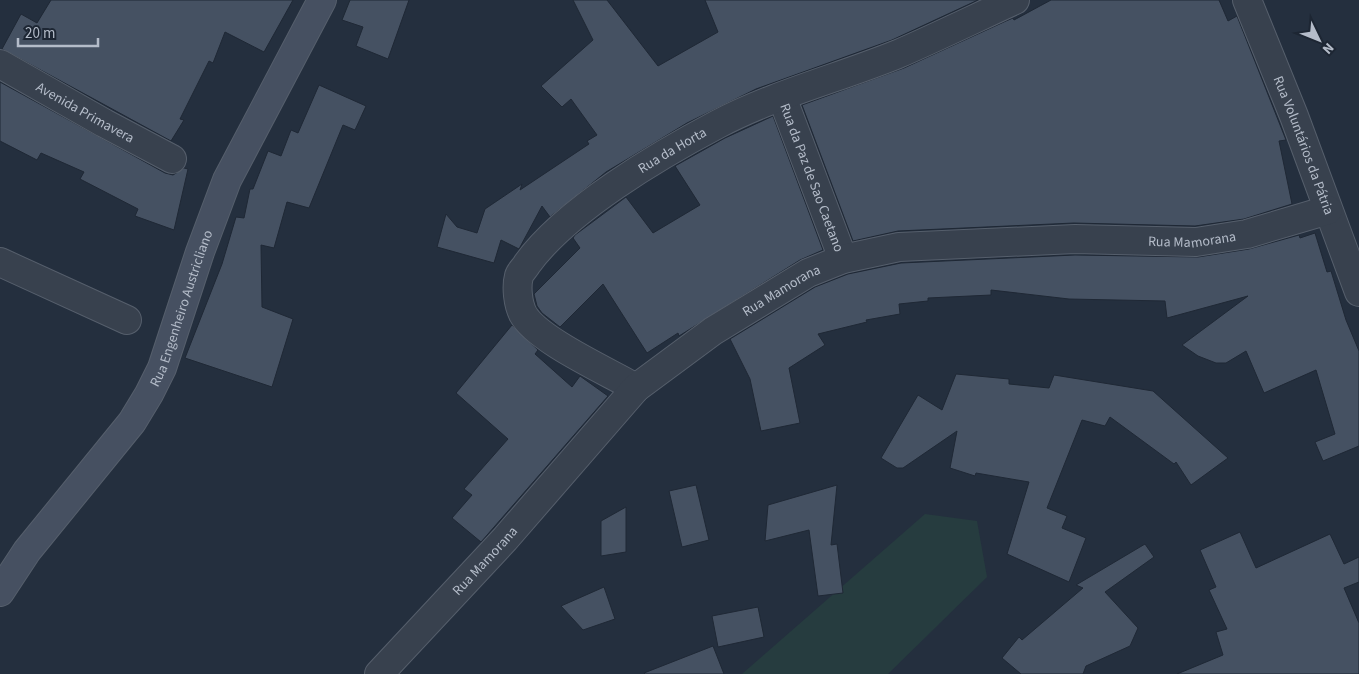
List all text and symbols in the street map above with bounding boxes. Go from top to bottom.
scale bar [18,15,98,47]
north arrow [1294,15,1344,65]
text: 20 m [25,23,55,44]
text: N [1317,38,1338,58]
street label: Rua Voluntários da Pátria [1268,73,1339,218]
street label: Avenida Primavera [32,77,138,148]
street label: Rua da Paz de Sao Caetano [774,101,848,255]
street label: Rua da Horta [634,123,710,179]
street label: Rua Engenheiro Austricliano [145,227,218,390]
street label: Rua Mamorana [1148,227,1237,254]
street label: Rua Mamorana [739,260,824,322]
street label: Rua Mamorana [448,522,523,600]

